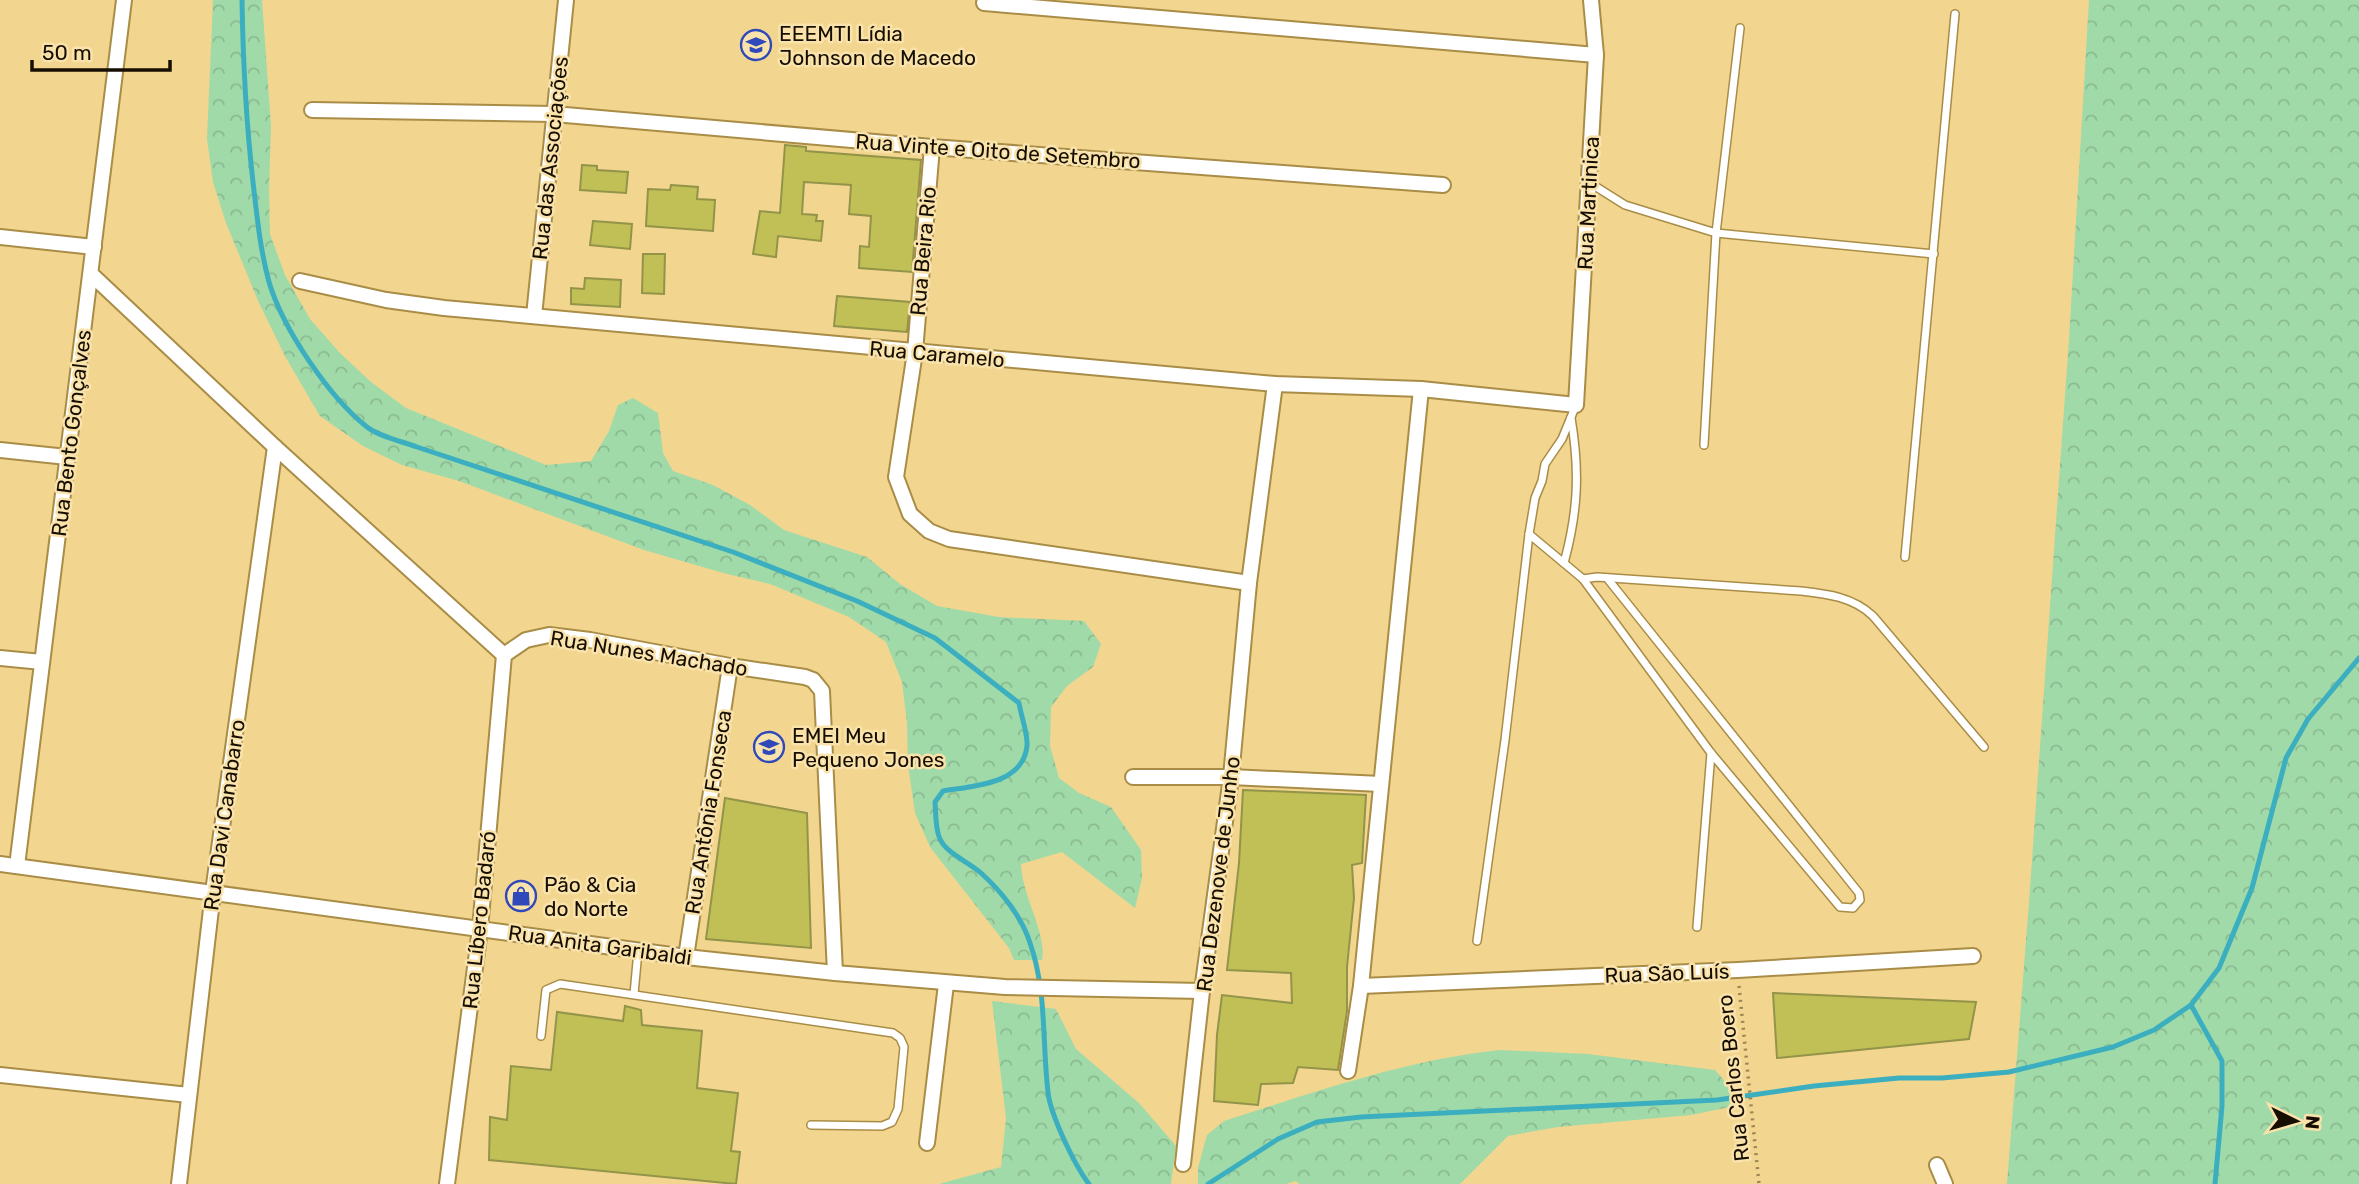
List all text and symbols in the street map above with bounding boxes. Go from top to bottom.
place label: EEEMTI Lídia Johnson de Macedo [779,21,976,70]
scale bar [32,28,170,72]
school or university icon: EEEMTI Lídia Johnson de Macedo [739,28,773,62]
text: 50 m [42,40,92,65]
street label: Rua das Associações [527,55,573,261]
street label: Rua Vinte e Oito de Setembro [855,129,1141,173]
street label: Rua Martinica [1572,136,1604,270]
street label: Rua Beira Rio [905,185,941,317]
street label: Rua Bento Gonçalves [46,328,96,538]
street label: Rua Caramelo [868,336,1006,372]
street label: Rua Nunes Machado [549,625,749,681]
street label: Rua Antônia Fonseca [680,708,736,916]
street label: Rua Davi Canabarro [198,718,250,912]
place label: EMEI Meu Pequeno Jones [792,723,945,772]
school or university icon: EMEI Meu Pequeno Jones [752,730,786,764]
street label: Rua Dezenove de Junho [1191,755,1245,993]
street label: Rua Líbero Badaró [457,830,501,1010]
place label: Pão & Cia do Norte [544,872,636,921]
shop icon: Pão & Cia do Norte [504,879,538,913]
street label: Rua Anita Garibaldi [507,920,693,970]
street label: Rua São Luís [1604,958,1730,988]
street label: Rua Carlos Boero [1712,993,1754,1163]
north arrow [2261,1086,2331,1156]
text: N [2300,1115,2324,1130]

